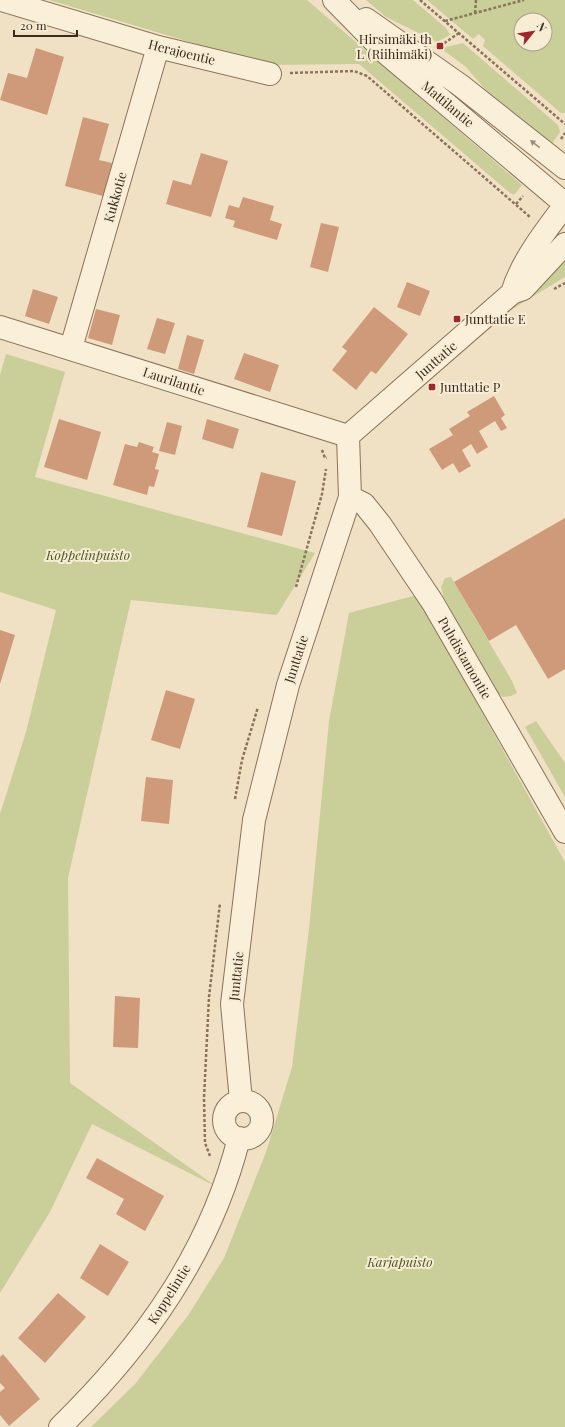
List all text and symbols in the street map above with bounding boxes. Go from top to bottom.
scale bar [14,12,77,38]
north arrow [513,12,553,52]
text: 20 m [20,17,47,33]
text: N [534,20,551,34]
place label: Hirsimäki th L (Riihimäki) [357,30,432,62]
street label: Herajoentie [147,35,218,68]
marker: Hirsimäki th L (Riihimäki) [435,41,445,51]
street label: Mattilantie [419,77,478,131]
one-way arrow [529,139,540,148]
street label: Kukkotie [99,169,130,224]
place label: Junttatie E [464,310,526,327]
marker: Junttatie E [452,314,462,324]
street label: Junttatie [411,337,460,383]
street label: Laurilantie [141,363,208,399]
place label: Junttatie P [439,378,501,395]
marker: Junttatie P [427,382,437,392]
park label: Koppelinpuisto [45,546,130,563]
street label: Puhdistamontie [435,613,496,702]
street label: Junttatie [279,632,311,686]
street label: Junttatie [224,950,247,1002]
park label: Karjapuisto [366,1253,433,1270]
street label: Koppelintie [143,1260,194,1327]

